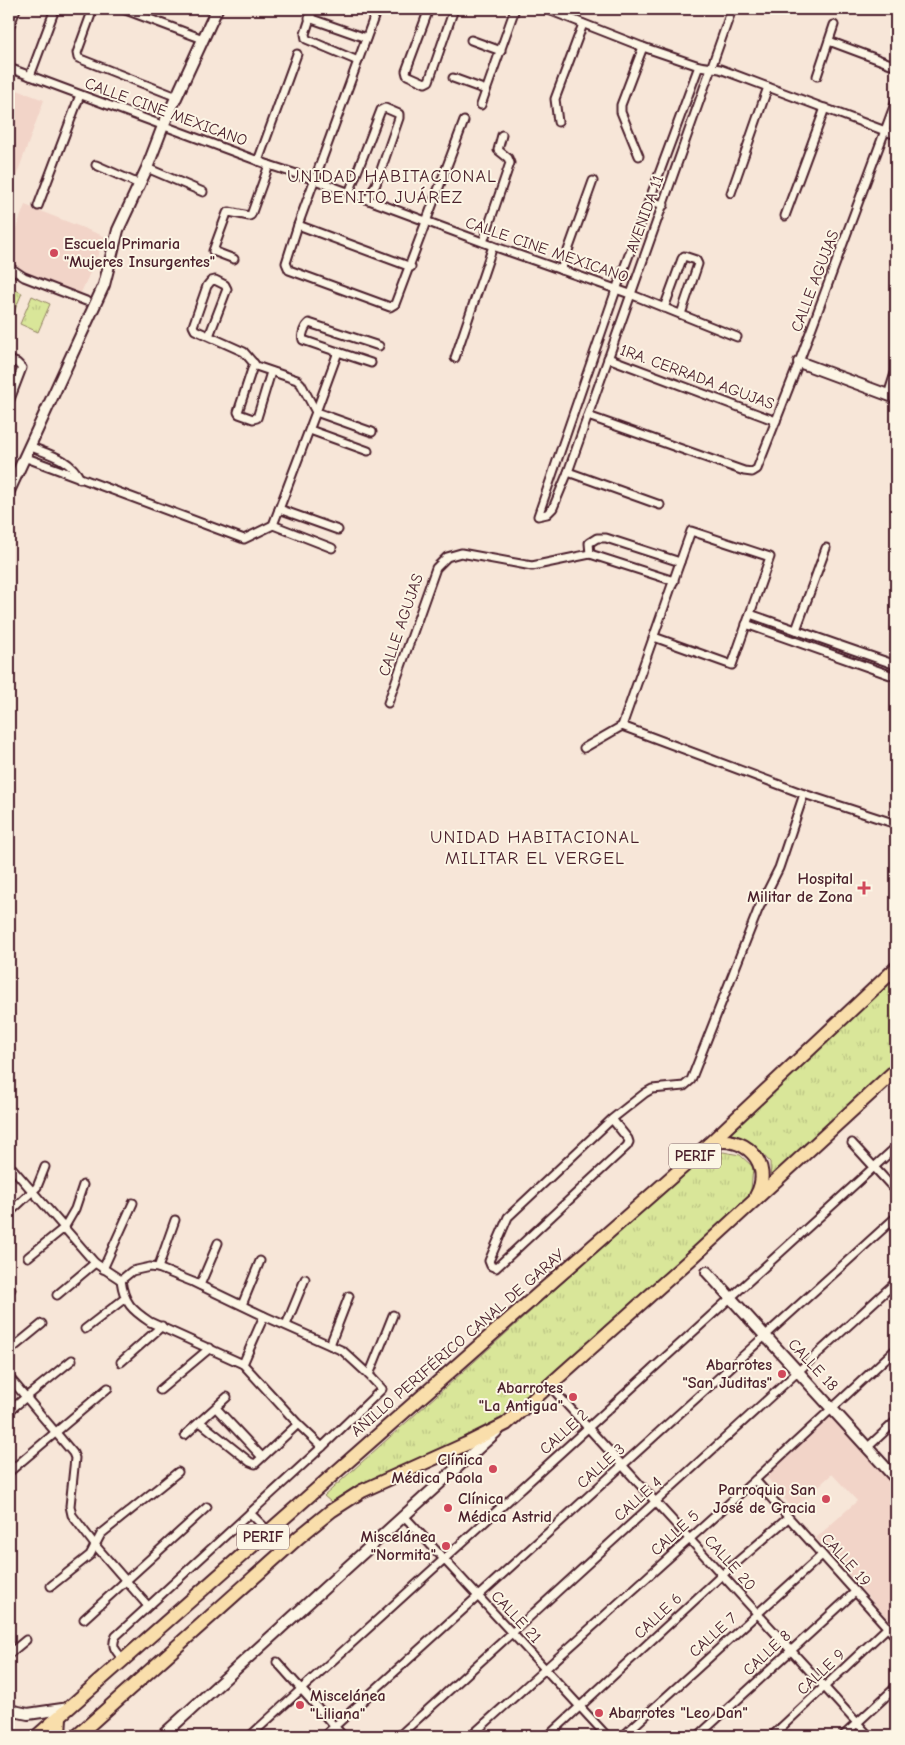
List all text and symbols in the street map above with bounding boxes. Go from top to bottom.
street label: CALLE CINE MEXICANO [82,74,250,150]
district label: UNIDAD HABITACIONAL BENITO JUÁREZ [287,166,497,208]
street label: AVENIDA 11 [623,173,667,255]
street label: CALLE CINE MEXICANO [463,214,631,286]
street label: CALLE AGUJAS [787,228,843,334]
place label: Escuela Primaria "Mujeres Insurgentes" [64,235,215,271]
marker: Escuela Primaria "Mujeres Insurgentes" [48,247,60,259]
street label: 1RA. CERRADA AGUJAS [617,341,777,413]
street label: CALLE AGUJAS [375,571,427,679]
district label: UNIDAD HABITACIONAL MILITAR EL VERGEL [430,827,640,869]
place label: Hospital Militar de Zona [747,870,853,906]
marker: Hospital Militar de Zona [857,881,871,895]
road number: PERIF [669,1144,721,1168]
street label: ANILLO PERIFÉRICO CANAL DE GARAY [347,1244,569,1441]
street label: CALLE 18 [784,1335,842,1395]
place label: Abarrotes "San Juditas" [682,1356,772,1392]
marker: Abarrotes "San Juditas" [776,1368,788,1380]
place label: Abarrotes "La Antigua" [479,1379,563,1415]
marker: Abarrotes "La Antigua" [567,1391,579,1403]
street label: CALLE 2 [536,1406,592,1458]
street label: CALLE 3 [573,1440,629,1492]
place label: Clínica Médica Paola [392,1451,483,1487]
marker: Clínica Médica Paola [487,1463,499,1475]
street label: CALLE 4 [610,1473,666,1525]
place label: Parroquia San José de Gracia [713,1481,816,1517]
place label: Clínica Médica Astrid [458,1490,552,1526]
marker: Parroquia San José de Gracia [820,1493,832,1505]
marker: Clínica Médica Astrid [442,1502,454,1514]
street label: CALLE 5 [647,1507,703,1559]
road number: PERIF [237,1524,289,1550]
place label: Miscelánea "Normita" [360,1528,436,1564]
street label: CALLE 19 [818,1530,874,1590]
street label: CALLE 20 [700,1532,760,1594]
marker: Miscelánea "Normita" [440,1540,452,1552]
street label: CALLE 21 [487,1587,545,1647]
street label: CALLE 6 [630,1589,686,1643]
street label: CALLE 7 [686,1609,741,1661]
street label: CALLE 8 [740,1627,794,1679]
street label: CALLE 9 [793,1645,849,1699]
place label: Miscelánea "Liliana" [310,1687,386,1723]
marker: Miscelánea "Liliana" [294,1699,306,1711]
place label: Abarrotes "Leo Dan" [609,1704,748,1722]
marker: Abarrotes "Leo Dan" [593,1707,605,1719]

